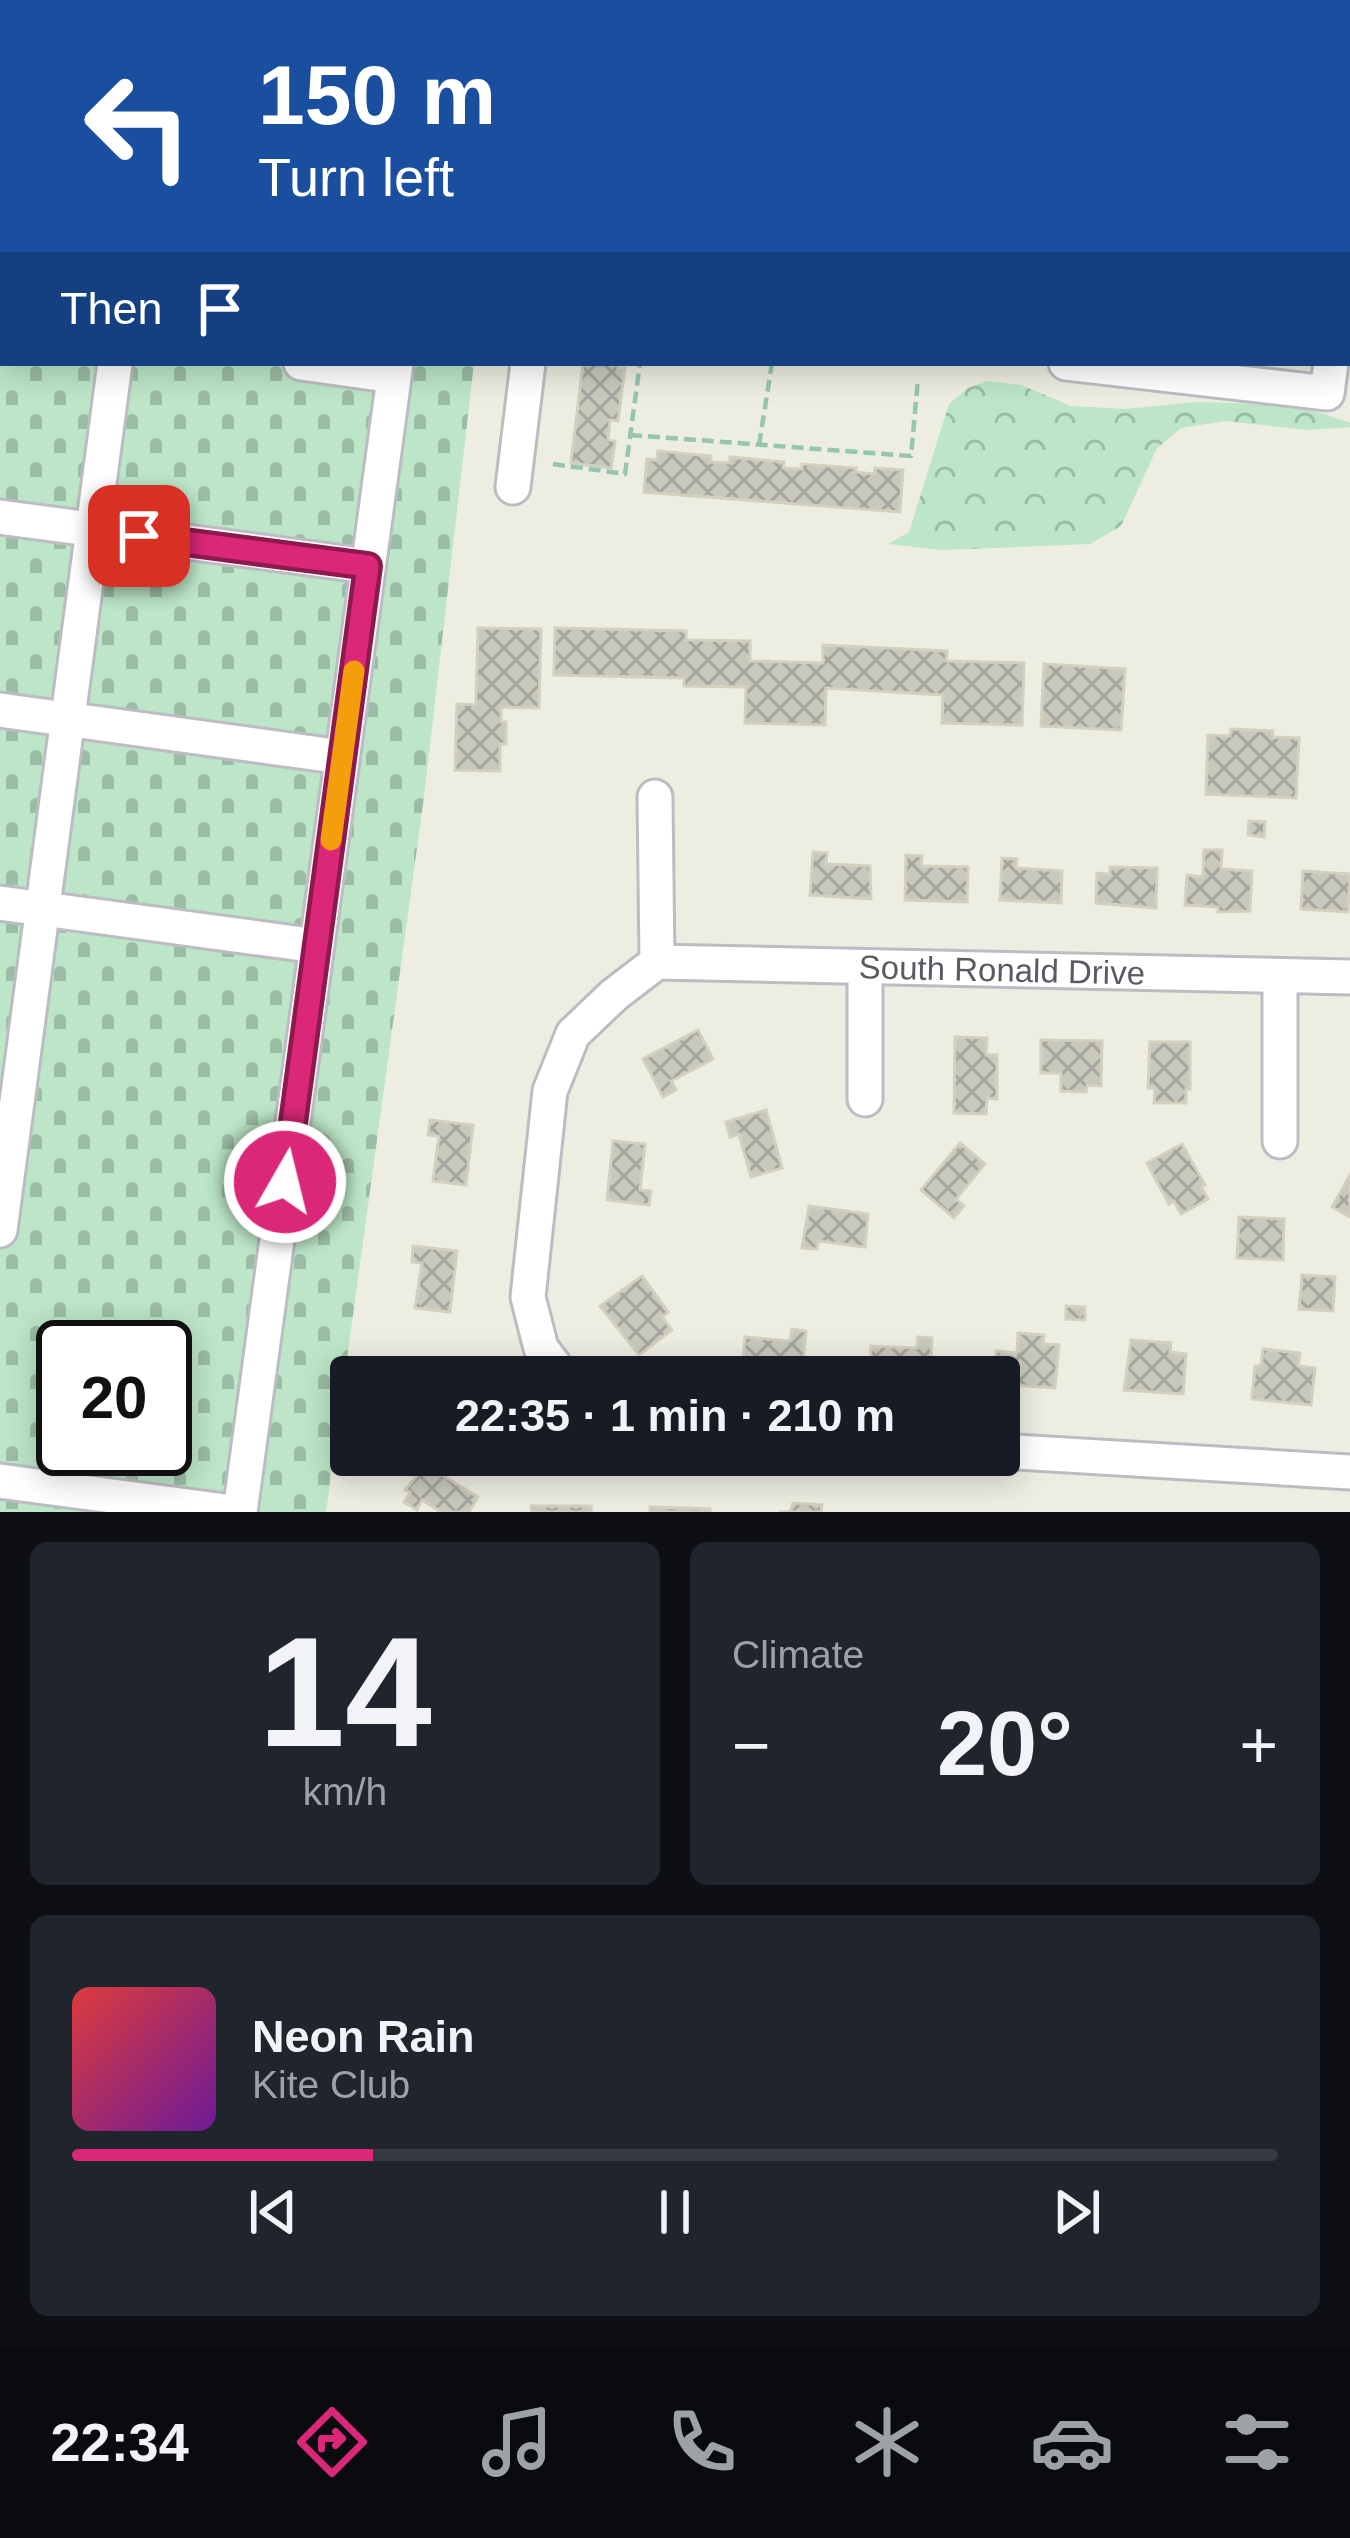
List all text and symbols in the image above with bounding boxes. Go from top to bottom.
icon: left [60,48,216,204]
text: 150 m [258,48,496,142]
text: Turn left [258,147,454,207]
icon: arrive [187,276,253,342]
text: Then [60,283,163,334]
pin [88,485,190,587]
icon: arrive [106,503,172,569]
street label: South Ronald Drive [858,948,1145,992]
position arrow [222,1119,348,1245]
speed limit sign: 20 [36,1320,192,1476]
text: 22:35 · 1 min · 210 m [455,1390,895,1441]
text: 14 [258,1605,432,1779]
text: Climate [732,1633,864,1676]
text: 20° [937,1694,1073,1794]
text: − [732,1708,771,1782]
text: + [1239,1708,1278,1782]
text: km/h [303,1770,387,1813]
text: Neon Rain [252,2011,475,2062]
text: Kite Club [252,2063,410,2106]
icon: previous [240,2179,306,2245]
icon: pause [642,2179,708,2245]
icon: next [1044,2179,1110,2245]
icon: directions [290,2400,374,2484]
icon: music [475,2400,559,2484]
icon: phone [660,2400,744,2484]
icon: climate [845,2400,929,2484]
icon: car [1030,2400,1114,2484]
icon: filters [1215,2400,1299,2484]
text: 22:34 [51,2412,189,2472]

